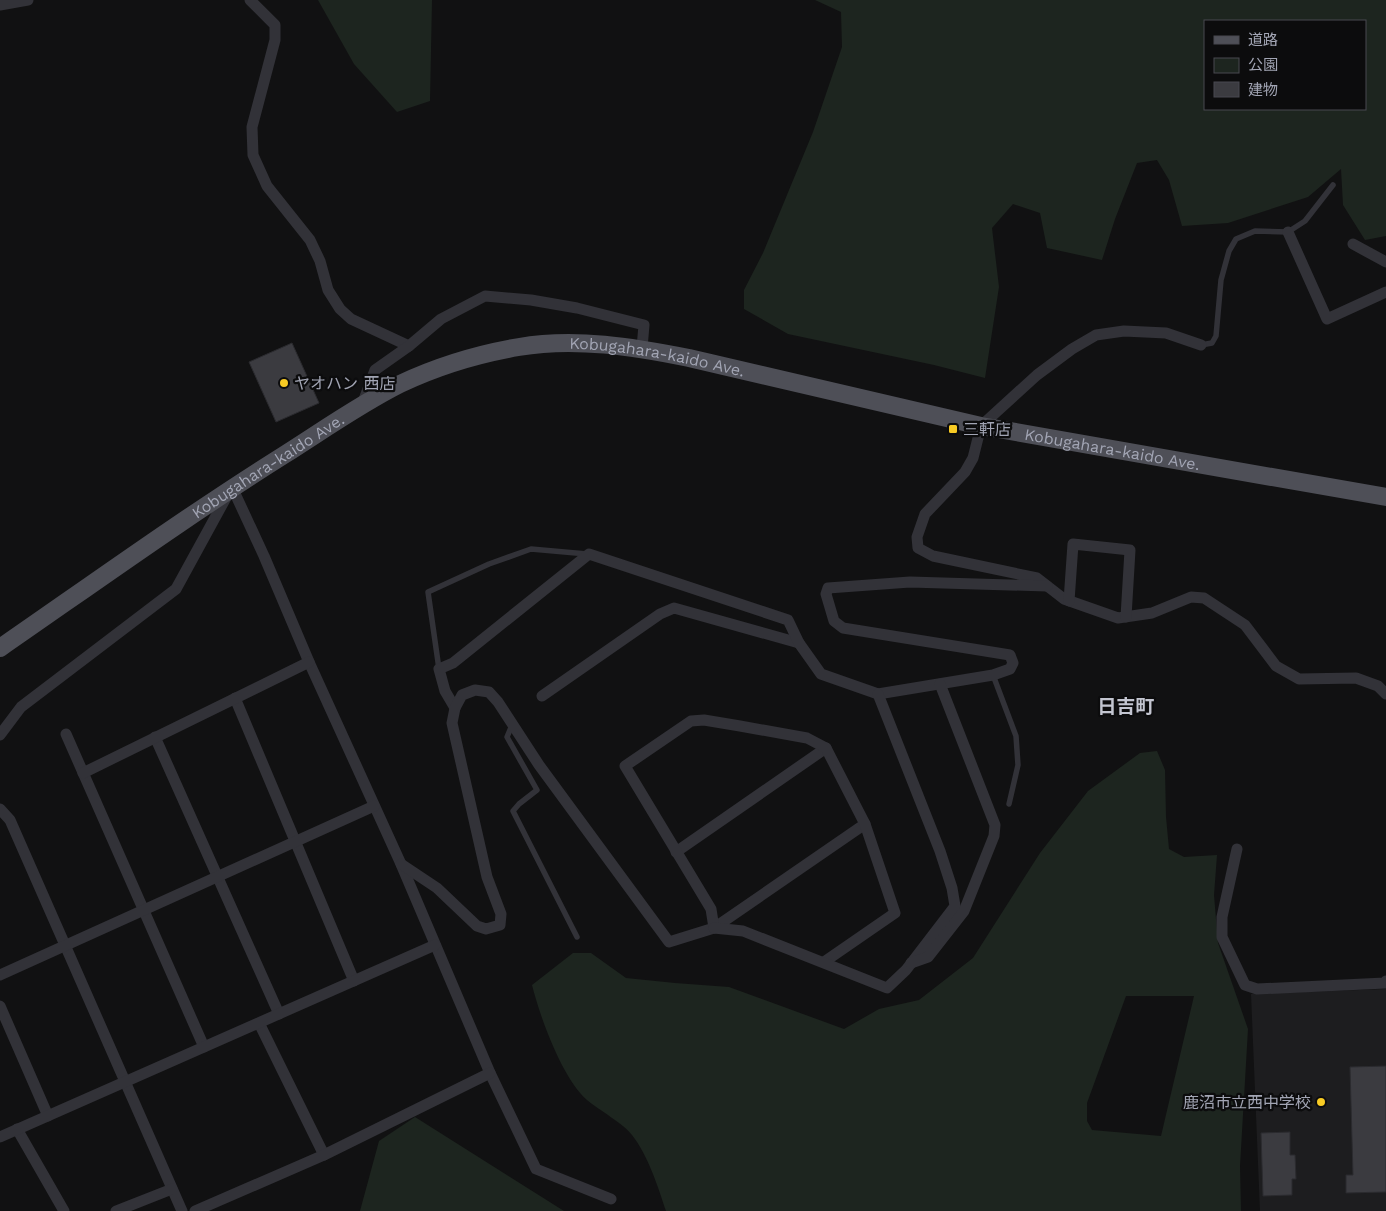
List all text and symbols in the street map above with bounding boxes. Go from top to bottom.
legend [1204,20,1366,110]
text: 道路 [1248,31,1278,49]
text: 公園 [1248,56,1278,74]
text: 建物 [1248,81,1278,99]
street label: Kobugahara-kaido Ave. [569,334,747,381]
place label: ヤオハン 西店 [294,374,395,393]
marker: ヤオハン 西店 [278,377,290,389]
street label: Kobugahara-kaido Ave. [188,410,348,523]
place label: 三軒店 [963,420,1011,439]
marker: 三軒店 [947,423,959,435]
street label: Kobugahara-kaido Ave. [1023,425,1201,474]
district label: 日吉町 [1097,695,1155,718]
place label: 鹿沼市立西中学校 [1183,1093,1311,1112]
marker: 鹿沼市立西中学校 [1315,1096,1327,1108]

